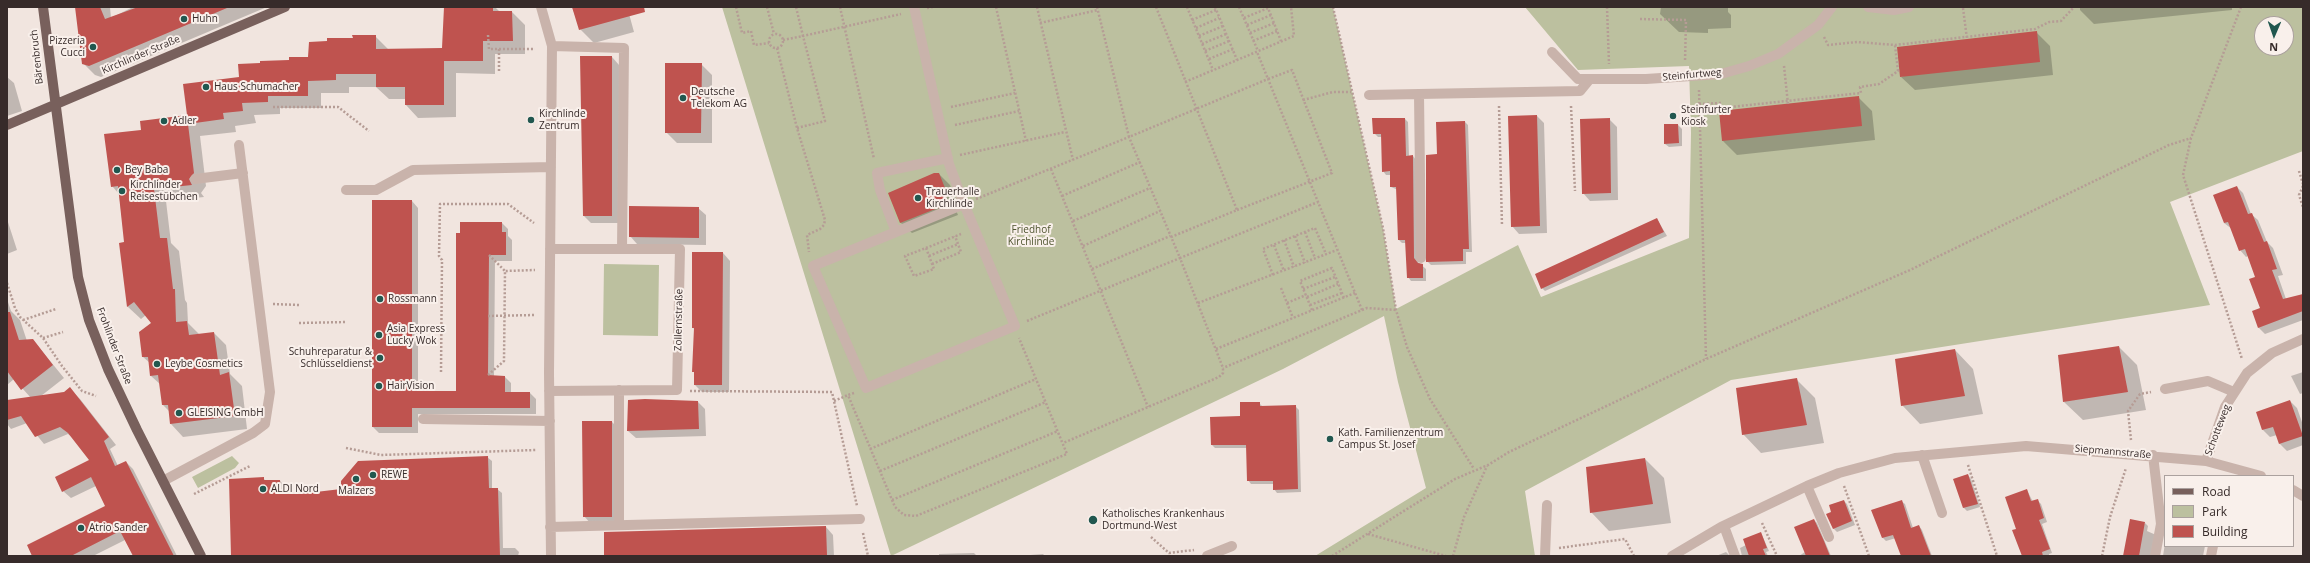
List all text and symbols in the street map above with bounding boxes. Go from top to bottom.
place label: Huhn [192,13,218,25]
marker: Huhn [179,14,189,24]
north arrow [2254,16,2294,56]
street label: Bärenbruch [28,29,46,85]
street label: Kirchlinder Straße [100,33,182,77]
place label: Pizzeria Cucci [49,35,85,58]
text: N [2269,40,2278,55]
marker: Pizzeria Cucci [88,42,98,52]
street label: Steinfurtweg [1662,66,1722,84]
place label: Haus Schumacher [214,81,298,93]
marker: Haus Schumacher [201,82,211,92]
place label: Deutsche Telekom AG [691,86,747,110]
marker: Deutsche Telekom AG [678,93,688,103]
place label: Steinfurter Kiosk [1681,104,1731,128]
place label: Kirchlinde Zentrum [539,108,586,132]
marker: Steinfurter Kiosk [1668,111,1678,121]
place label: Adler [172,115,197,127]
marker: Kirchlinde Zentrum [526,115,536,125]
marker: Adler [159,116,169,126]
place label: Bey Baba [125,164,168,176]
marker: Bey Baba [112,165,122,175]
place label: Kirchlinder Reisestübchen [130,179,198,202]
marker: Kirchlinder Reisestübchen [117,186,127,196]
place label: Trauerhalle Kirchlinde [926,186,979,210]
marker: Trauerhalle Kirchlinde [913,193,923,203]
park label: Friedhof Kirchlinde [1008,224,1054,248]
street label: Zollernstraße [672,289,686,351]
place label: Rossmann [388,293,437,305]
marker: Rossmann [375,294,385,304]
street label: Frohlinder Straße [94,306,134,386]
place label: Asia Express Lucky Wok [387,323,445,346]
marker: Asia Express Lucky Wok [374,330,384,340]
place label: Schuhreparatur & Schlüsseldienst [289,346,372,370]
marker: Schuhreparatur & Schlüsseldienst [375,353,385,363]
place label: Leybe Cosmetics [165,358,243,370]
marker: Leybe Cosmetics [152,359,162,369]
place label: HairVision [387,380,434,392]
marker: HairVision [374,381,384,391]
street label: Schotteweg [2203,403,2233,457]
place label: GLEISING GmbH [187,407,264,419]
marker: GLEISING GmbH [174,408,184,418]
place label: Kath. Familienzentrum Campus St. Josef [1338,427,1443,450]
marker: Kath. Familienzentrum Campus St. Josef [1325,434,1335,444]
street label: Siepmannstraße [2074,443,2152,461]
place label: REWE [381,469,408,481]
marker: REWE [368,470,378,480]
marker: Malzers [351,474,361,484]
legend [2164,475,2294,547]
place label: ALDI Nord [271,483,319,495]
text: Road [2202,483,2231,500]
marker: ALDI Nord [258,484,268,494]
place label: Malzers [338,485,374,497]
text: Park [2202,503,2227,520]
place label: Katholisches Krankenhaus Dortmund-West [1102,508,1225,532]
marker: Katholisches Krankenhaus Dortmund-West [1087,514,1099,526]
place label: Atrio Sander [89,522,147,534]
marker: Atrio Sander [76,523,86,533]
text: Building [2202,523,2247,540]

